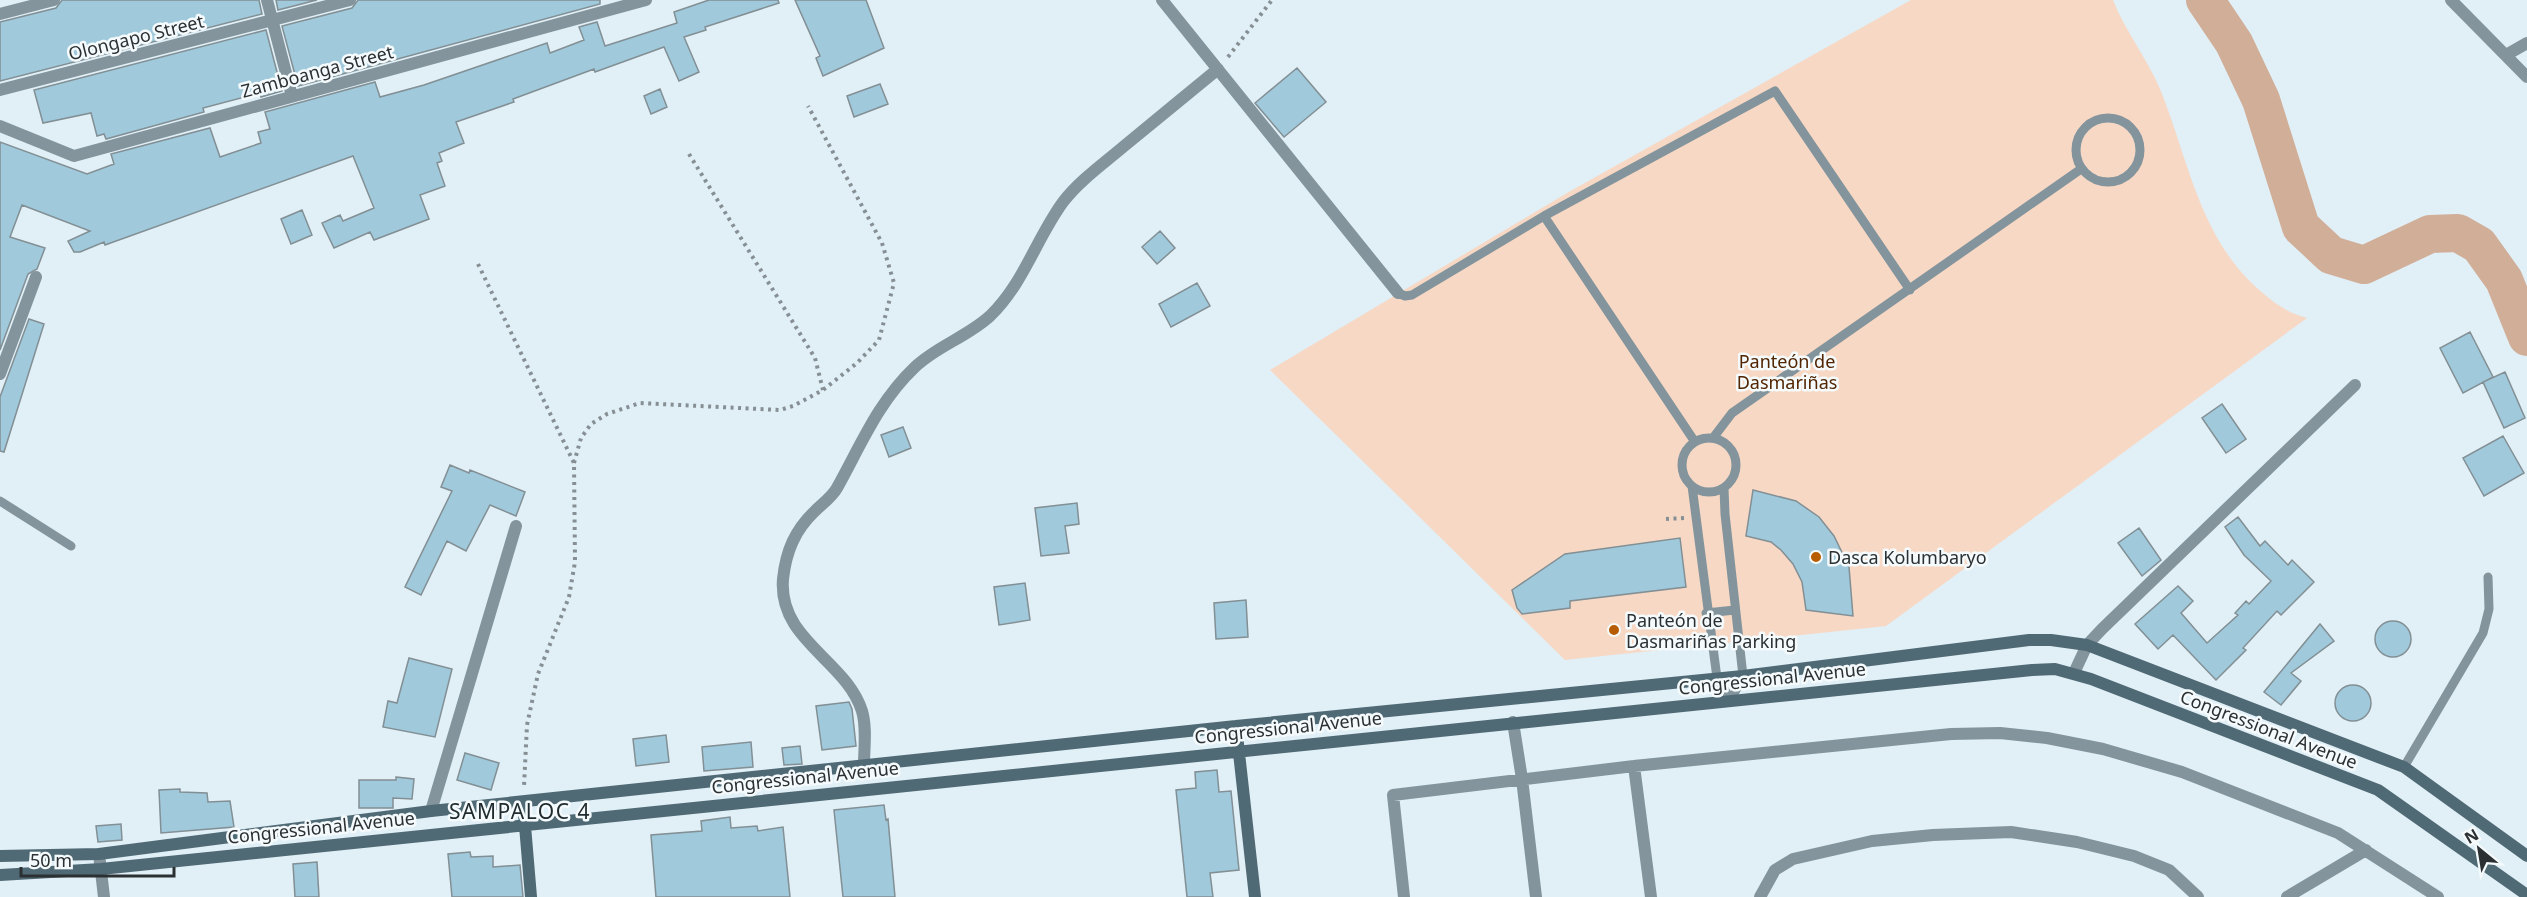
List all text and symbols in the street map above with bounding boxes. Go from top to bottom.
street label: Olongapo Street [66,8,207,65]
street label: Zamboanga Street [238,39,396,103]
park label: Panteón de Dasmariñas [1737,349,1837,394]
place label: Dasca Kolumbaryo [1828,545,1987,569]
marker: Dasca Kolumbaryo [1809,550,1823,564]
place label: Panteón de Dasmariñas Parking [1626,608,1796,653]
marker: Panteón de Dasmariñas Parking [1607,623,1621,637]
street label: Congressional Avenue [1677,656,1867,700]
street label: Congressional Avenue [2177,684,2361,774]
street label: Congressional Avenue [1193,705,1383,749]
street label: Congressional Avenue [710,755,900,799]
district label: SAMPALOC 4 [449,797,591,825]
street label: Congressional Avenue [226,805,416,849]
north arrow [2449,819,2509,879]
text: N [2460,823,2483,849]
scale bar [21,840,174,878]
text: 50 m [30,848,72,872]

